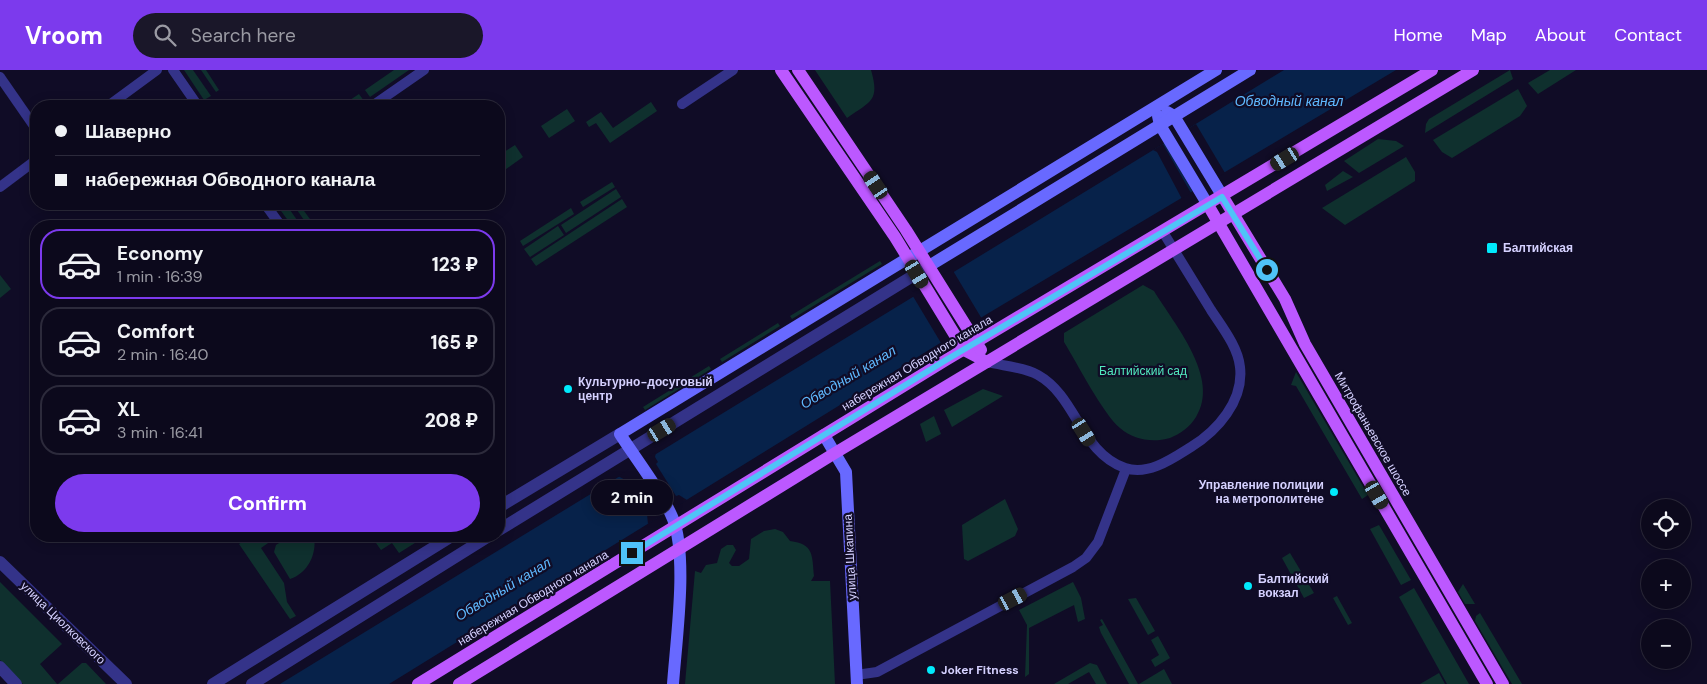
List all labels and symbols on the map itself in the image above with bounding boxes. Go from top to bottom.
water label: Обводный канал [1235,92,1343,110]
car [1268,145,1301,173]
car [861,168,890,202]
place label: Балтийская [1503,240,1573,256]
marker: Балтийская [1485,241,1499,255]
car [902,257,931,291]
route start [1256,259,1278,281]
street label: набережная Обводного канала [839,311,996,414]
water label: Обводный канал [797,341,899,413]
park label: Балтийский сад [1099,363,1187,379]
street label: Митрофаньевское шоссе [1331,369,1415,499]
place label: Культурно-досуговый центр [578,374,713,404]
marker: Культурно-досуговый центр [562,383,574,395]
car [1069,415,1098,449]
car [645,416,678,444]
place label: Управление полиции на метрополитене [1199,477,1324,507]
car [1363,478,1390,512]
callout: 2 min [591,480,673,516]
marker: Управление полиции на метрополитене [1328,486,1340,498]
street label: улица Шкапина [840,513,860,600]
route end [621,542,643,564]
street label: набережная Обводного канала [455,546,612,649]
water label: Обводный канал [452,553,554,625]
place label: Балтийский вокзал [1258,571,1329,601]
street label: улица Циолковского [17,578,109,668]
marker: Балтийский вокзал [1242,580,1254,592]
car [996,585,1029,613]
place label: Joker Fitness [941,662,1019,678]
marker: Joker Fitness [925,664,937,676]

